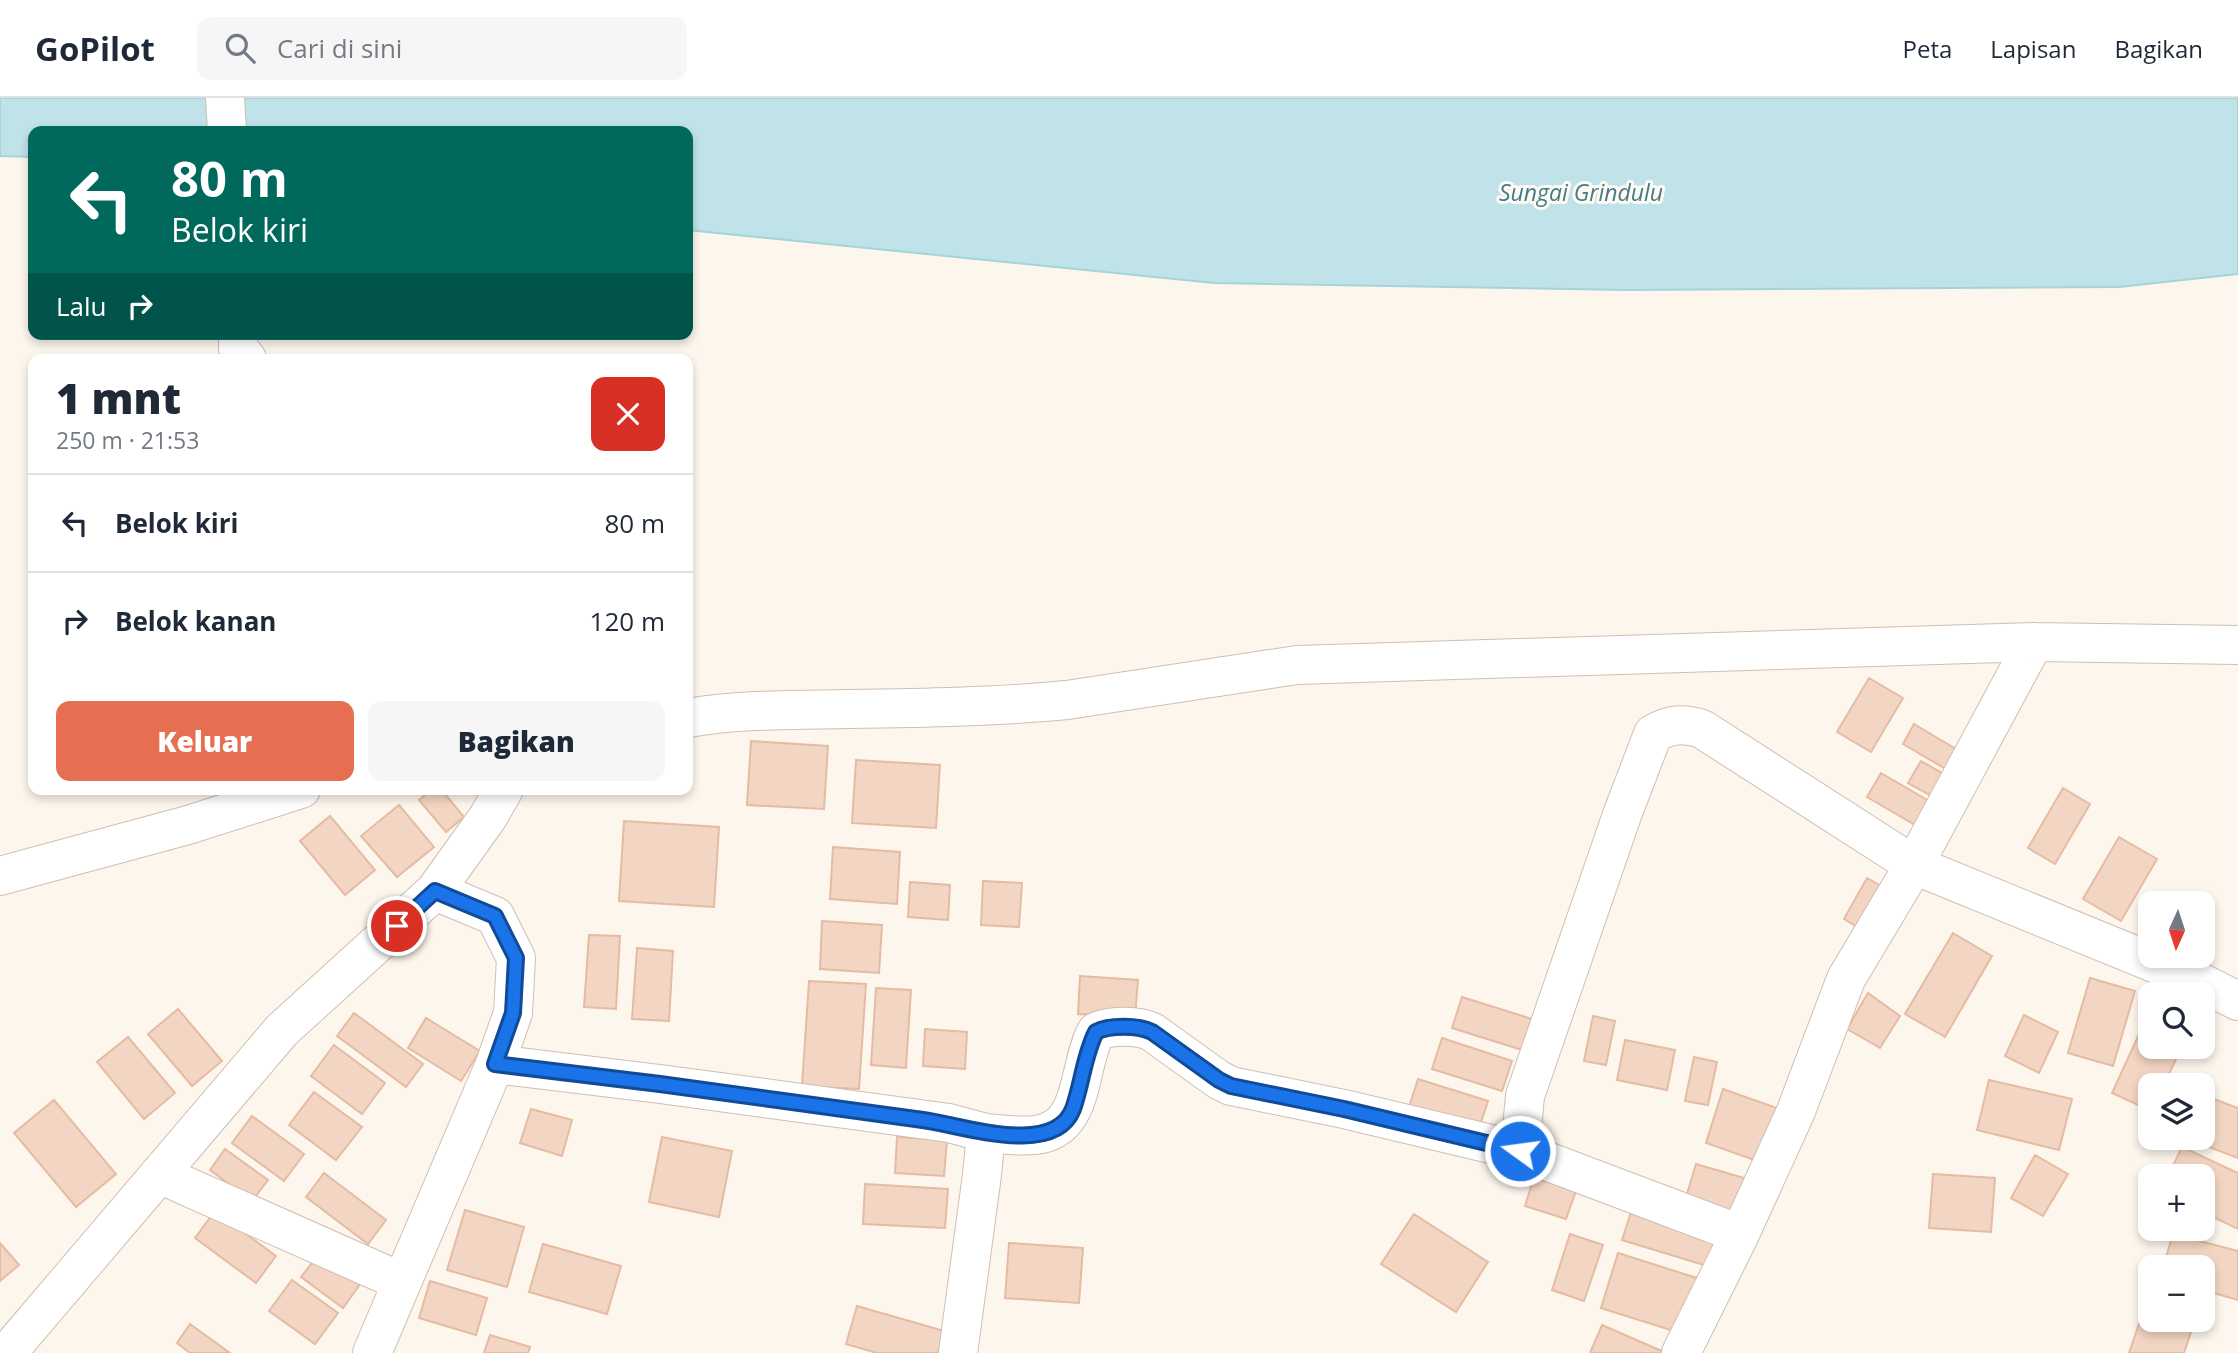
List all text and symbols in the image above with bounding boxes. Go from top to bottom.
search box [197,17,687,80]
text: GoPilot [35,26,155,71]
icon: search [221,29,259,67]
text: Cari di sini [277,30,402,66]
text: Peta [1902,32,1952,65]
text: Lapisan [1990,32,2076,65]
text: Bagikan [2114,32,2203,65]
text: 80 m [171,145,288,211]
icon: left [56,154,147,245]
water label: Sungai Grindulu [1499,176,1663,208]
text: Belok kiri [171,208,308,251]
icon: right [121,287,159,325]
text: Lalu [56,288,107,324]
text: 1 mnt [56,369,181,426]
button: close [591,377,665,451]
text: 250 m · 21:53 [56,424,199,456]
icon: left [56,504,94,542]
text: Belok kiri [115,505,239,541]
text: 80 m [604,505,665,541]
icon: right [56,602,94,640]
text: Belok kanan [115,603,276,639]
text: 120 m [590,603,665,639]
button: Keluar [56,701,354,781]
button: Bagikan [368,701,665,781]
north arrow [2138,891,2216,968]
map controls [2138,891,2215,1332]
pin [367,896,427,956]
icon: arrive [378,907,416,945]
button: search [2138,982,2215,1059]
button: layers [2138,1073,2215,1150]
position arrow [1483,1114,1557,1188]
button: + [2138,1164,2215,1241]
button: − [2138,1255,2215,1332]

